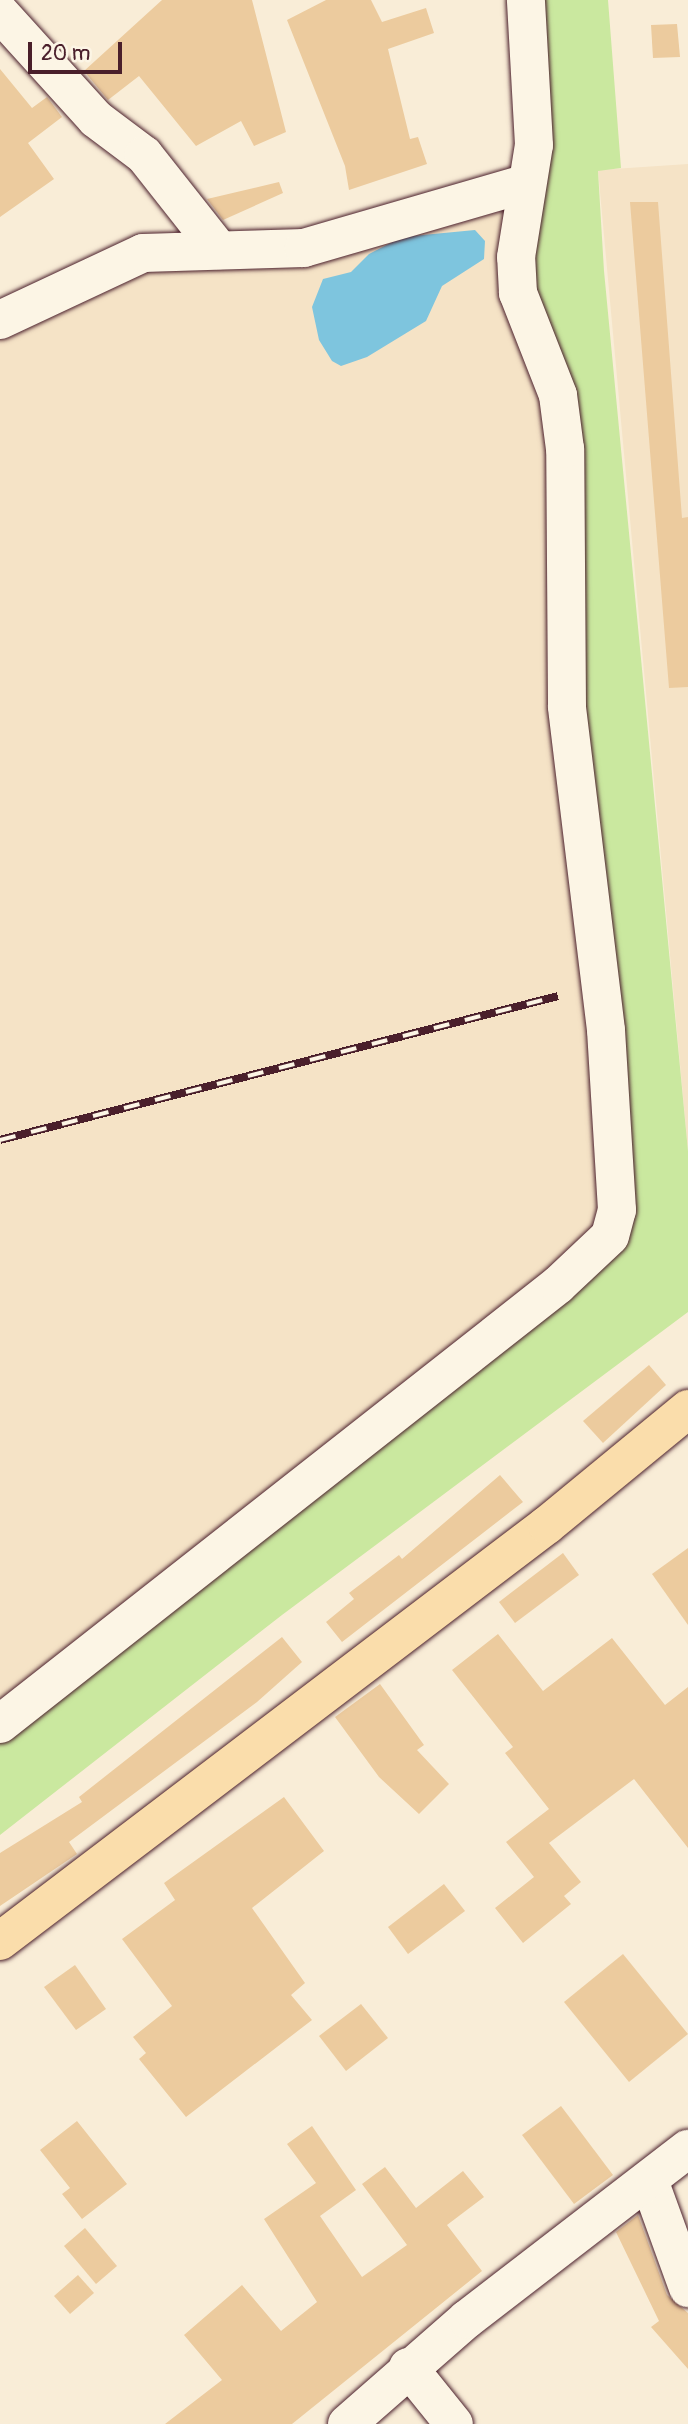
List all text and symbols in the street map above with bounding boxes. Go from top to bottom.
scale bar [32,28,126,72]
text: 20 m [41,40,90,67]

